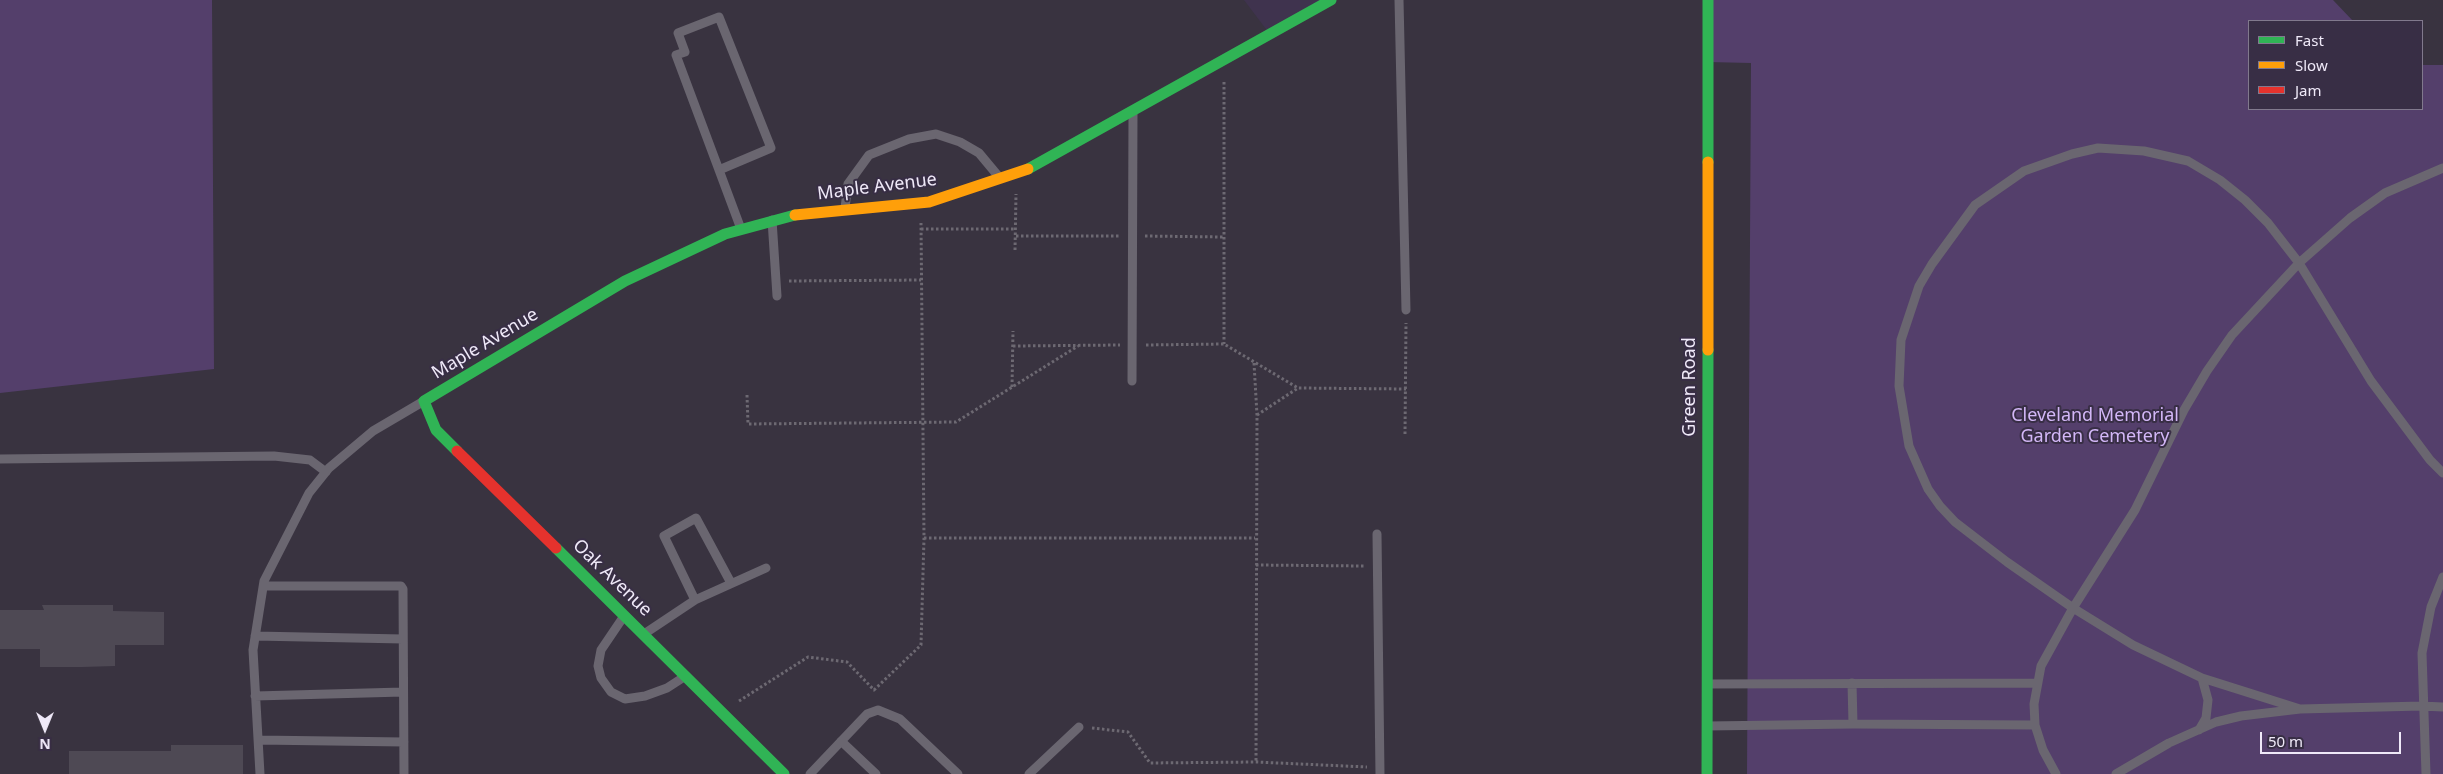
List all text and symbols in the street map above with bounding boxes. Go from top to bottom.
legend [2248,20,2423,110]
text: Fast [2295,30,2324,50]
text: Slow [2295,55,2328,75]
text: Jam [2295,80,2322,100]
street label: Maple Avenue [816,169,938,205]
street label: Maple Avenue [428,304,542,384]
street label: Green Road [1679,337,1701,437]
park label: Cleveland Memorial Garden Cemetery [2011,405,2179,448]
street label: Oak Avenue [568,535,656,621]
north arrow [20,704,70,754]
scale bar [2263,722,2404,754]
text: 50 m [2268,731,2303,751]
text: N [39,735,51,754]

